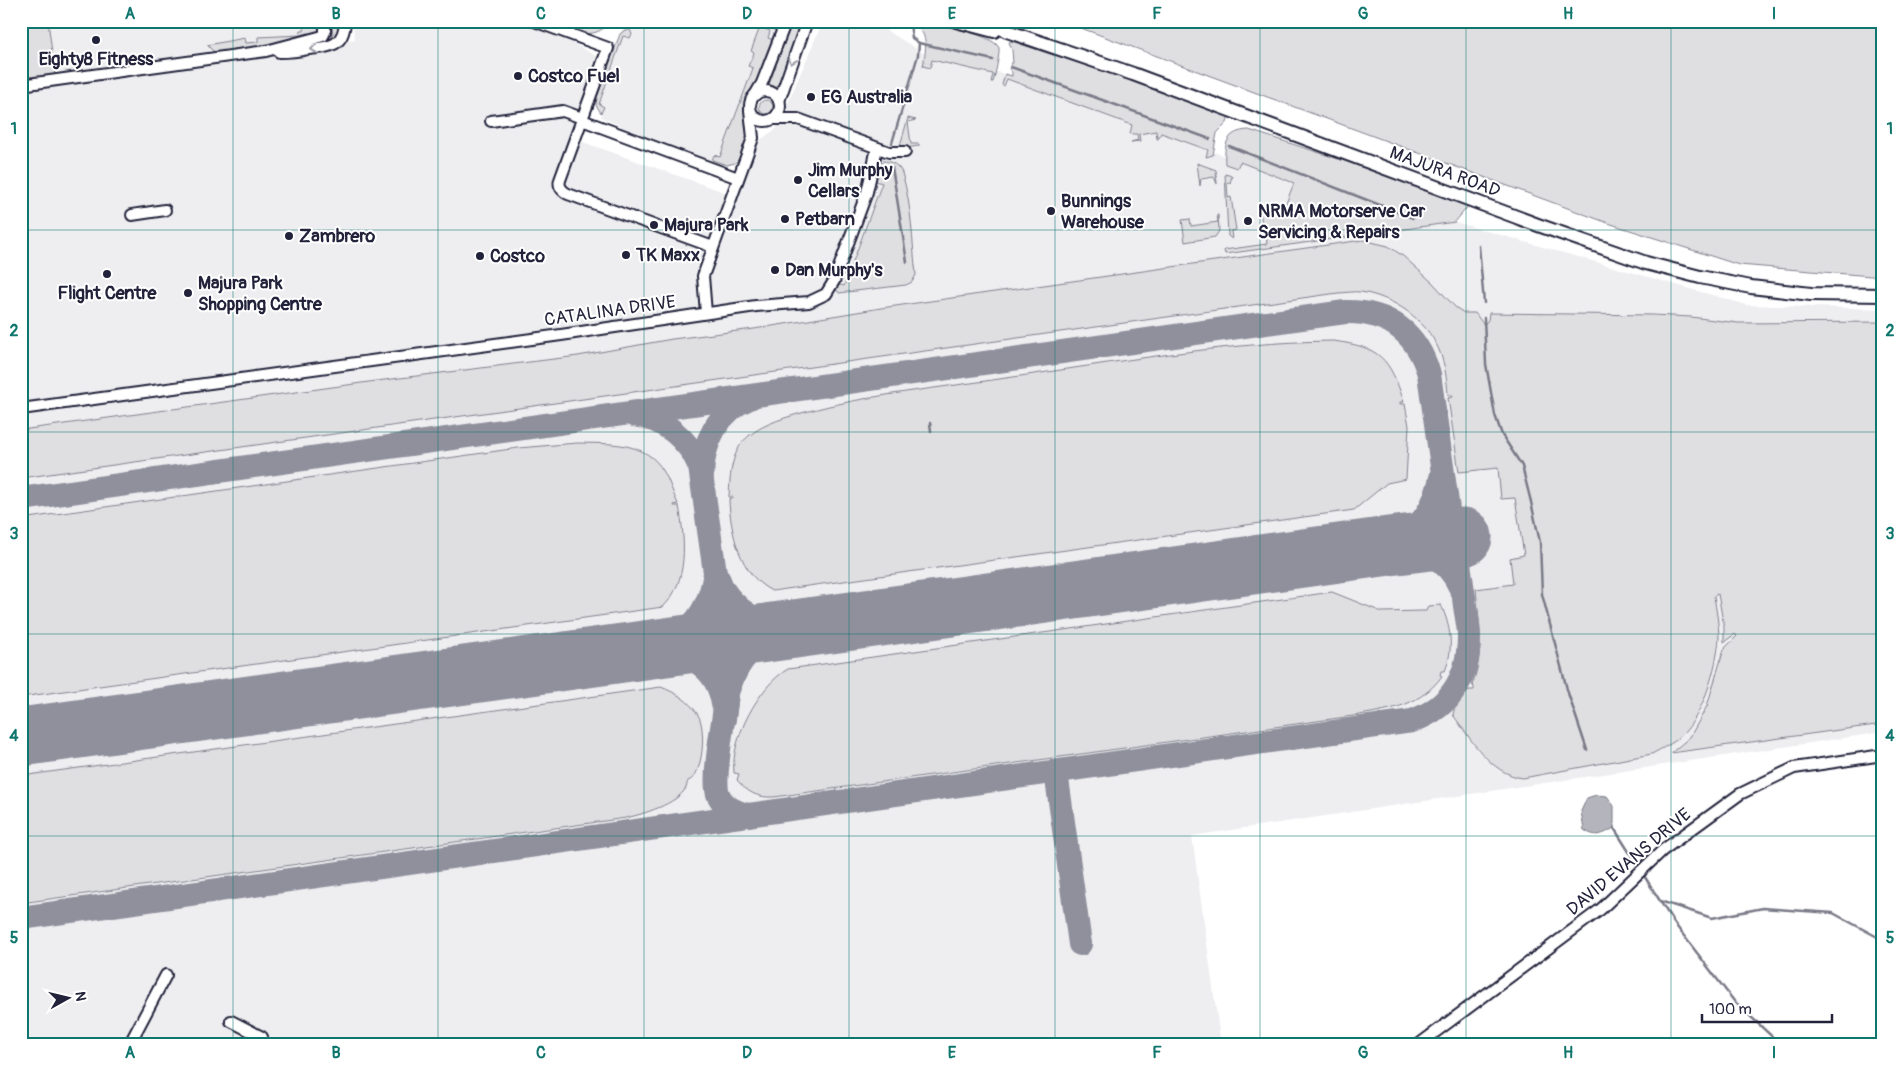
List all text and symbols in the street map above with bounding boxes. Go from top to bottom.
text: A [125,4,136,24]
text: B [331,4,341,24]
text: C [536,4,546,24]
text: D [742,4,752,24]
text: E [948,4,957,24]
text: F [1152,4,1162,24]
text: G [1358,4,1369,24]
text: H [1563,4,1573,24]
text: I [1772,4,1776,24]
marker: Eighty8 Fitness [90,34,102,46]
one-way arrow [309,43,317,54]
place label: Eighty8 Fitness [39,48,154,71]
one-way arrow [788,56,798,65]
place label: Costco Fuel [528,65,620,88]
marker: Costco Fuel [512,70,524,82]
place label: EG Australia [821,86,913,109]
marker: EG Australia [805,91,817,103]
text: 1 [11,119,17,139]
text: 1 [1887,119,1893,139]
street label: MAJURA ROAD [1387,141,1503,203]
place label: Jim Murphy Cellars [808,159,893,203]
marker: Jim Murphy Cellars [792,174,804,186]
place label: Bunnings Warehouse [1061,190,1145,234]
place label: NRMA Motorserve Car Servicing & Repairs [1258,200,1426,244]
marker: Bunnings Warehouse [1045,205,1057,217]
place label: Petbarn [795,208,855,231]
marker: Petbarn [779,213,791,225]
place label: Majura Park [664,214,749,237]
marker: NRMA Motorserve Car Servicing & Repairs [1242,215,1254,227]
marker: Majura Park [648,219,660,231]
place label: Zambrero [299,225,375,248]
marker: Zambrero [283,230,295,242]
place label: TK Maxx [635,244,700,267]
place label: Costco [490,245,545,268]
marker: TK Maxx [620,249,632,261]
marker: Costco [474,250,486,262]
place label: Dan Murphy's [785,259,883,282]
marker: Dan Murphy's [769,264,781,276]
marker: Flight Centre [101,268,113,280]
place label: Majura Park Shopping Centre [198,272,323,316]
place label: Flight Centre [58,282,158,305]
marker: Majura Park Shopping Centre [182,287,194,299]
street label: CATALINA DRIVE [543,290,677,332]
text: 2 [10,321,19,341]
text: 2 [1886,321,1895,341]
text: 3 [10,524,19,544]
text: 3 [1886,524,1895,544]
text: 4 [9,726,19,746]
text: 4 [1885,726,1895,746]
street label: DAVID EVANS DRIVE [1562,803,1696,921]
text: 5 [10,928,19,948]
text: 5 [1886,928,1895,948]
north arrow [42,974,92,1024]
text: N [71,990,89,1002]
scale bar [1702,991,1832,1023]
text: 100 m [1709,1000,1752,1019]
text: A [125,1043,136,1063]
text: B [331,1043,341,1063]
text: C [536,1043,546,1063]
text: D [742,1043,752,1063]
text: E [948,1043,957,1063]
text: F [1152,1043,1162,1063]
text: G [1358,1043,1369,1063]
text: H [1563,1043,1573,1063]
text: I [1772,1043,1776,1063]

